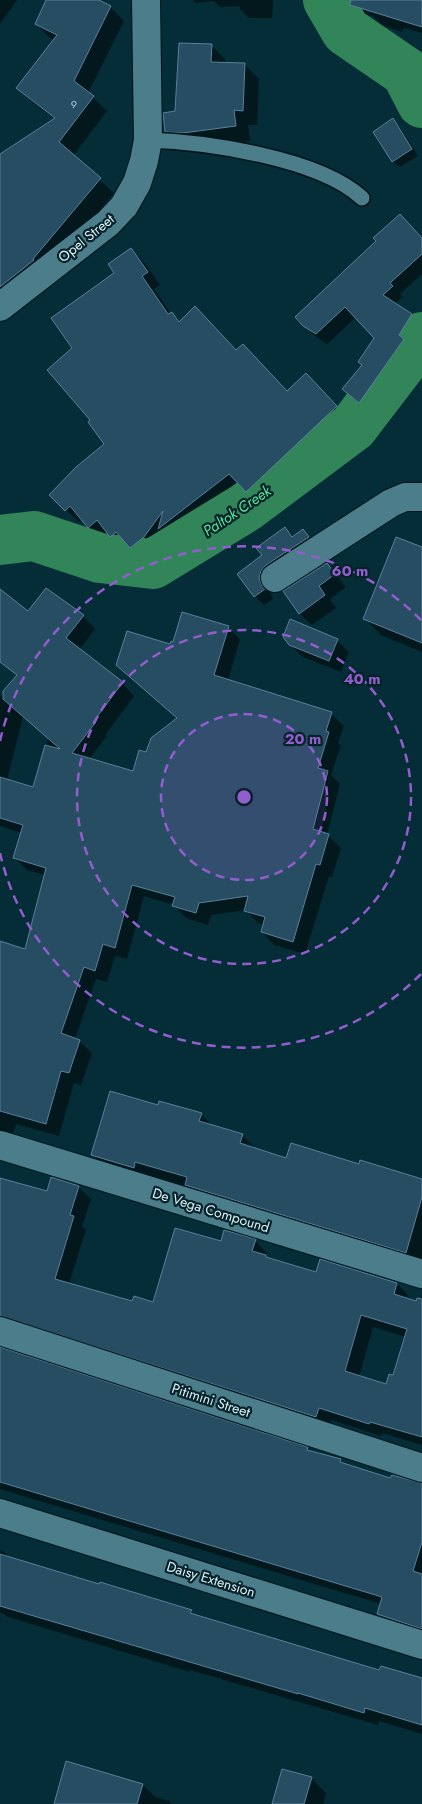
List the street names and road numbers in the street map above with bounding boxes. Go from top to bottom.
street label: Opel Street [54,209,119,267]
street label: De Vega Compound [150,1183,272,1237]
street label: Pitimini Street [169,1378,253,1422]
street label: Daisy Extension [164,1556,258,1602]

